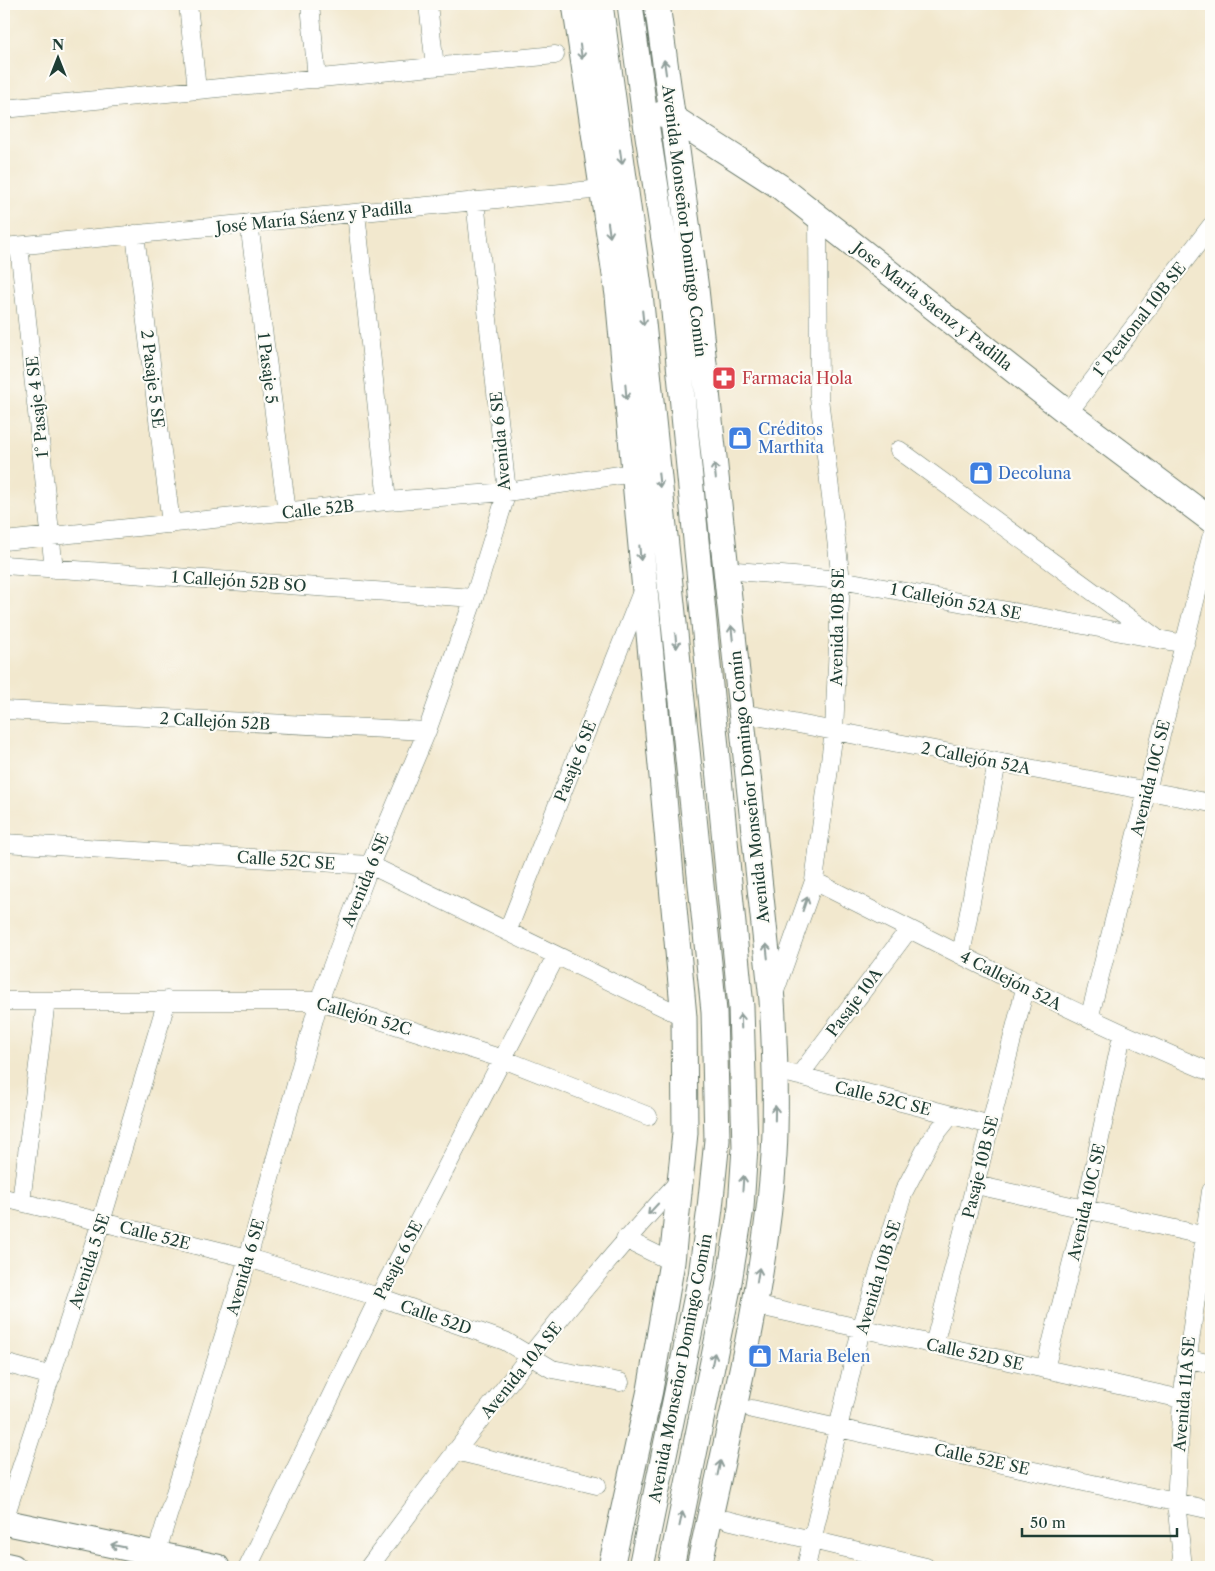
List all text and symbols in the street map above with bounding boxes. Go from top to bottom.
north arrow [32,32,82,82]
text: N [52,36,64,54]
one-way arrow [577,44,587,60]
one-way arrow [660,59,670,75]
street label: Avenida Monseñor Domingo Comín [658,83,712,358]
one-way arrow [616,149,626,165]
street label: José María Sáenz y Padilla [212,197,414,238]
one-way arrow [604,222,614,238]
street label: Jose María Saenz y Padilla [847,236,1017,375]
street label: 1° Peatonal 10B SE [1088,258,1190,380]
one-way arrow [638,310,648,326]
street label: 2 Pasaje 5 SE [137,329,169,429]
street label: 1 Pasaje 5 [254,331,282,405]
street label: 1° Pasaje 4 SE [22,355,52,459]
pharmacy icon: Farmacia Hola [711,365,737,391]
place label: Farmacia Hola [742,368,853,388]
one-way arrow [621,383,631,399]
street label: Avenida 6 SE [486,391,514,492]
place label: Créditos Marthita [758,419,824,457]
shop icon: Créditos Marthita [727,425,753,451]
shop icon: Decoluna [968,460,994,486]
place label: Decoluna [998,463,1072,483]
one-way arrow [710,464,720,480]
one-way arrow [654,471,664,487]
street label: Calle 52B [281,495,355,523]
one-way arrow [635,545,645,561]
street label: 1 Callejón 52B SO [171,566,307,596]
street label: Avenida 10B SE [826,568,848,687]
street label: 1 Callejón 52A SE [889,579,1023,623]
one-way arrow [727,625,737,641]
one-way arrow [671,633,681,649]
street label: Avenida Monseñor Domingo Comín [725,650,773,925]
street label: 2 Callejón 52B [159,708,271,734]
street label: Pasaje 6 SE [550,717,600,805]
street label: Avenida 10C SE [1126,718,1174,839]
street label: 2 Callejón 52A [920,738,1034,779]
street label: Avenida 6 SE [337,830,393,931]
street label: Calle 52C SE [236,847,336,873]
one-way arrow [801,896,811,912]
one-way arrow [762,943,772,959]
street label: 4 Callejón 52A [957,946,1066,1015]
street label: Pasaje 10A [822,963,887,1040]
street label: Callejón 52C [314,993,414,1039]
one-way arrow [736,1013,746,1029]
street label: Calle 52C SE [833,1076,933,1120]
one-way arrow [770,1105,780,1122]
street label: Pasaje 10B SE [958,1114,1002,1220]
street label: Avenida 10C SE [1063,1142,1109,1263]
one-way arrow [738,1175,747,1191]
one-way arrow [647,1202,659,1215]
street label: Avenida 5 SE [64,1211,114,1312]
street label: Avenida 6 SE [221,1216,268,1319]
street label: Calle 52E [117,1217,193,1253]
street label: Pasaje 6 SE [370,1217,426,1303]
street label: Avenida 10B SE [851,1218,905,1337]
street label: Avenida Monseñor Domingo Comín [644,1232,716,1505]
one-way arrow [754,1267,764,1283]
street label: Calle 52D [398,1295,474,1339]
street label: Avenida 10A SE [475,1318,566,1423]
street label: Calle 52D SE [924,1334,1026,1374]
street label: Avenida 11A SE [1169,1336,1199,1453]
shop icon: Maria Belen [747,1343,773,1369]
place label: Maria Belen [778,1346,870,1366]
one-way arrow [709,1353,718,1369]
street label: Calle 52E SE [932,1439,1032,1479]
one-way arrow [715,1461,725,1477]
scale bar [1022,1506,1178,1538]
one-way arrow [676,1512,686,1528]
text: 50 m [1030,1513,1066,1532]
one-way arrow [110,1541,126,1550]

